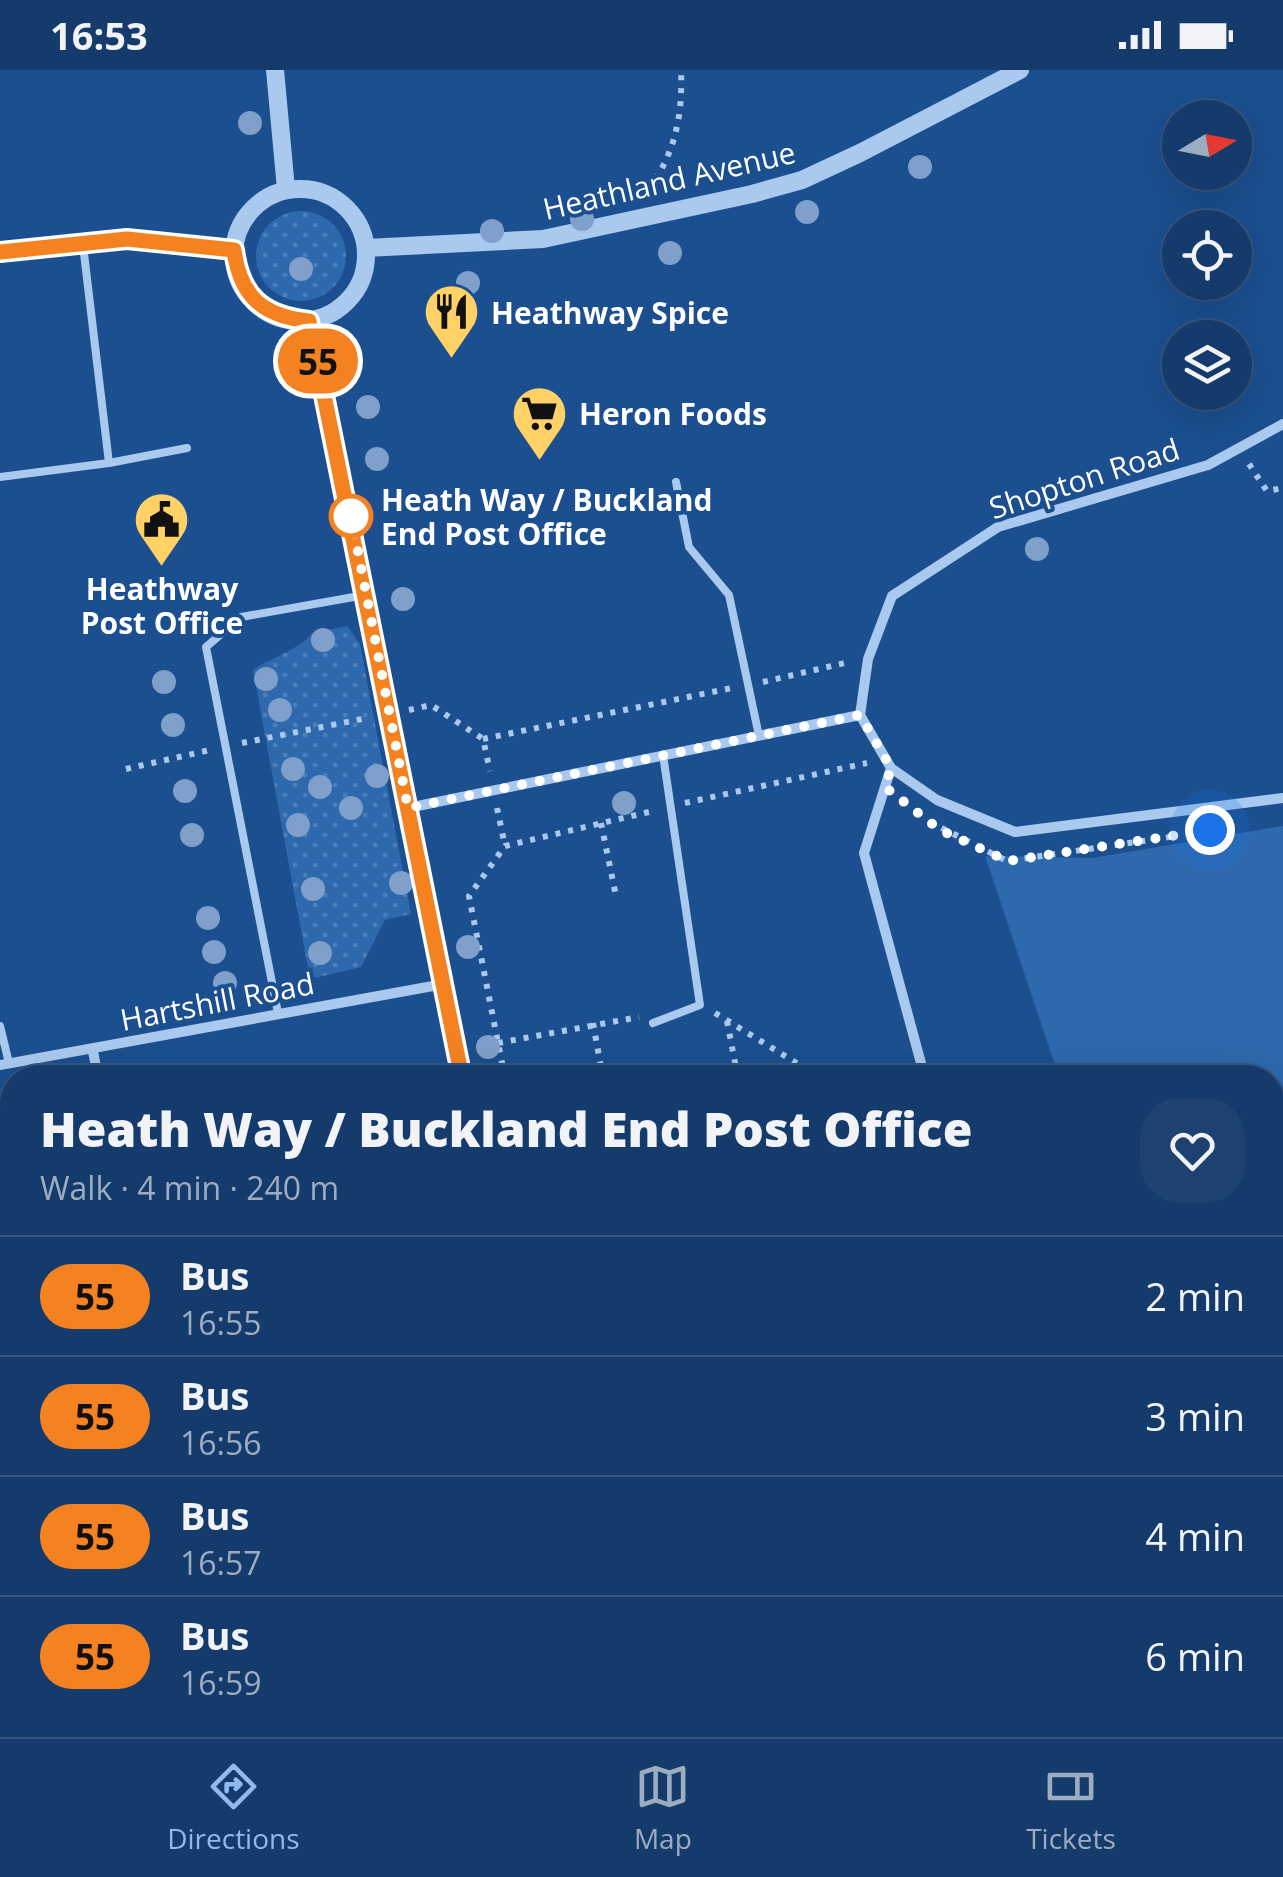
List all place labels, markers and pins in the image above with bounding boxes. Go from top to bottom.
restaurant icon: Heathway Spice [422,282,482,361]
place label: Heathway Spice [491,292,729,333]
supermarket icon: Heron Foods [510,383,570,462]
place label: Heron Foods [579,393,767,434]
place label: Heath Way / Buckland End Post Office [381,479,712,554]
public building icon: Heathway Post Office [132,490,192,569]
marker: Heath Way / Buckland End Post Office [330,495,372,537]
place label: Heathway Post Office [81,568,243,643]

